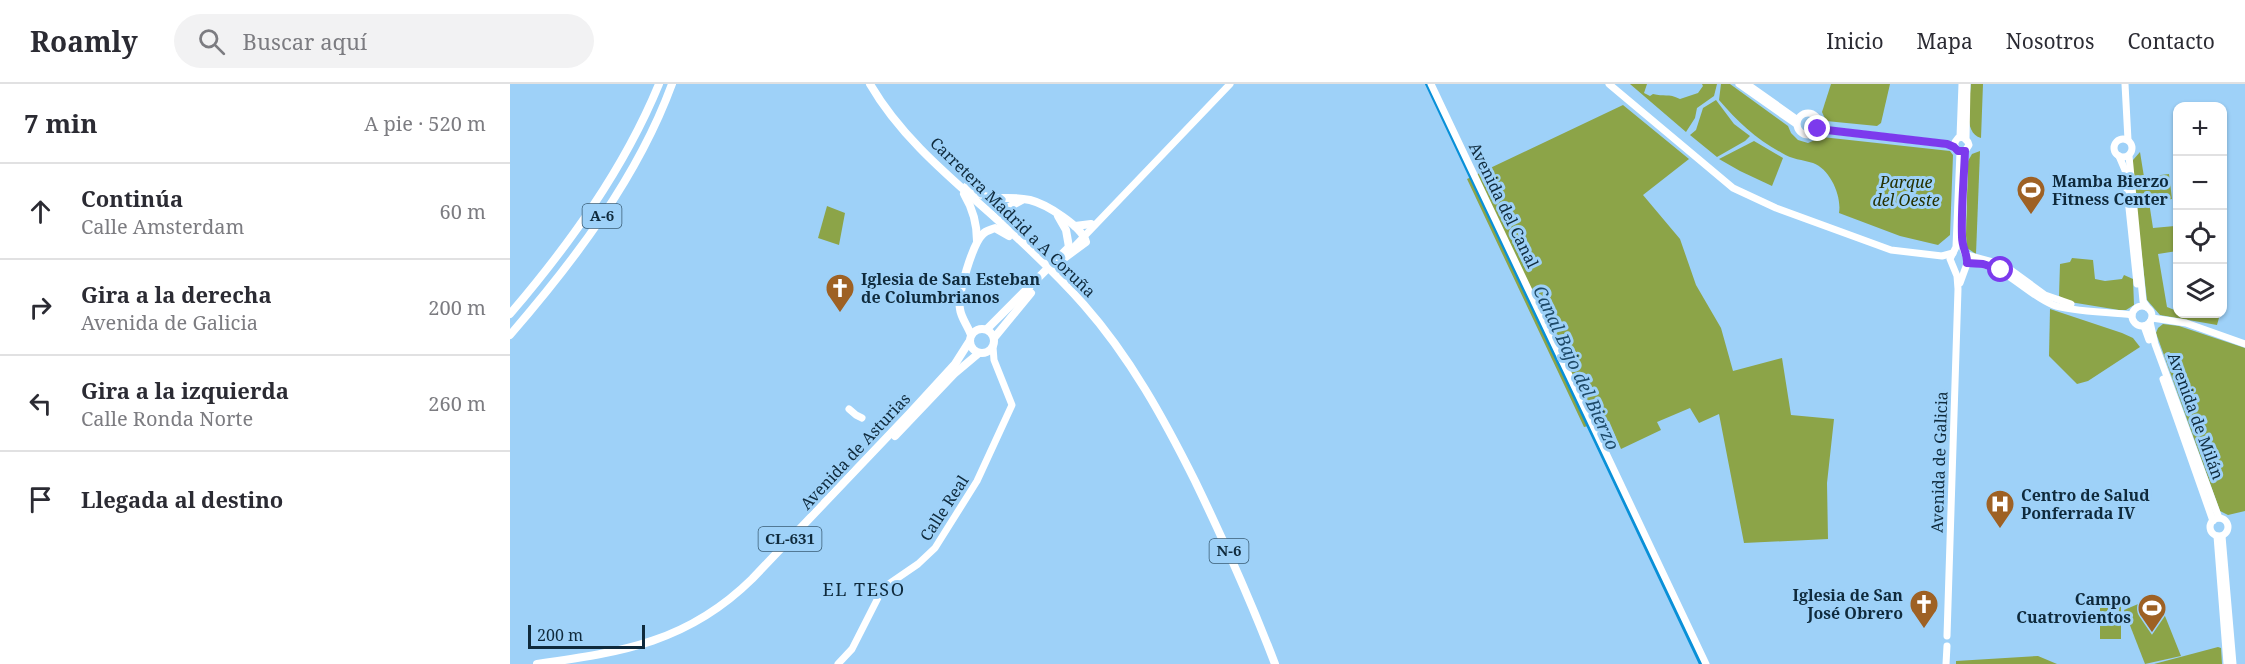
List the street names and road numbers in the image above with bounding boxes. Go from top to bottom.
street label: Carretera Madrid a A Coruña [925,132,1101,302]
street label: Avenida del Canal [1464,139,1544,272]
road number: A-6 [582,204,622,228]
street label: Avenida de Milán [2163,349,2229,483]
street label: Avenida de Asturias [795,388,915,514]
street label: Avenida de Galicia [1926,391,1952,533]
street label: Calle Real [914,471,974,545]
road number: CL-631 [758,527,822,551]
road number: N-6 [1210,539,1248,563]

